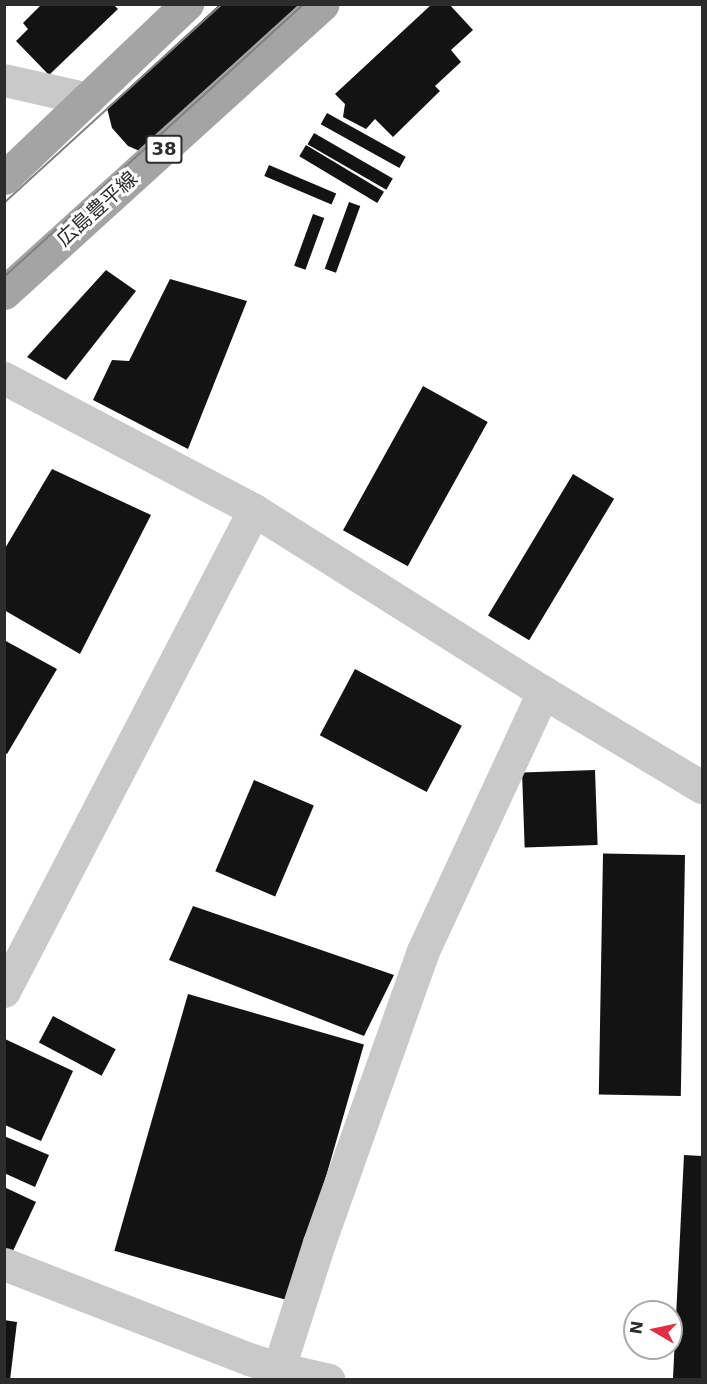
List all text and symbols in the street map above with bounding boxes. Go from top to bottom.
road number: 38 [144,134,184,164]
street label: 広島豊平線 [52,167,142,251]
north arrow [623,1300,683,1360]
text: N [626,1319,647,1336]

